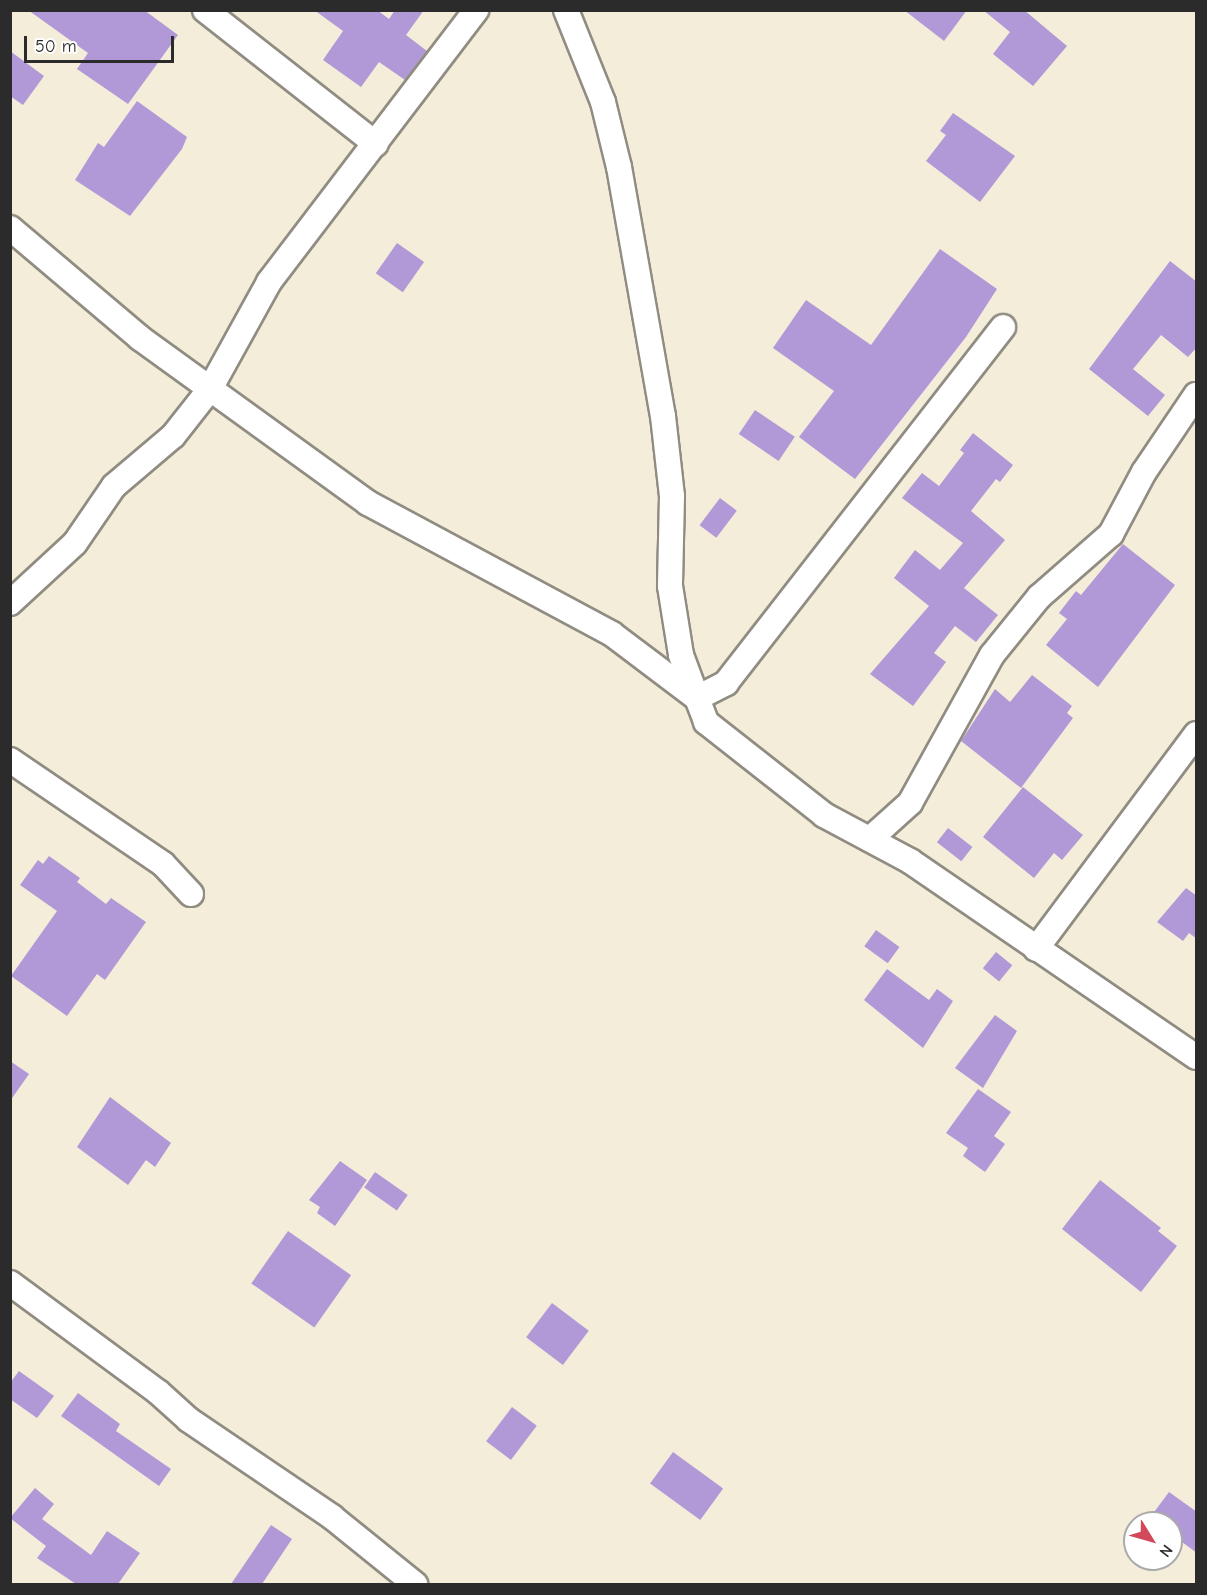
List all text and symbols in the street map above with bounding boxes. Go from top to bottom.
scale bar [27,24,177,62]
text: 50 m [35,36,77,57]
north arrow [1123,1511,1183,1571]
text: N [1155,1541,1176,1560]

